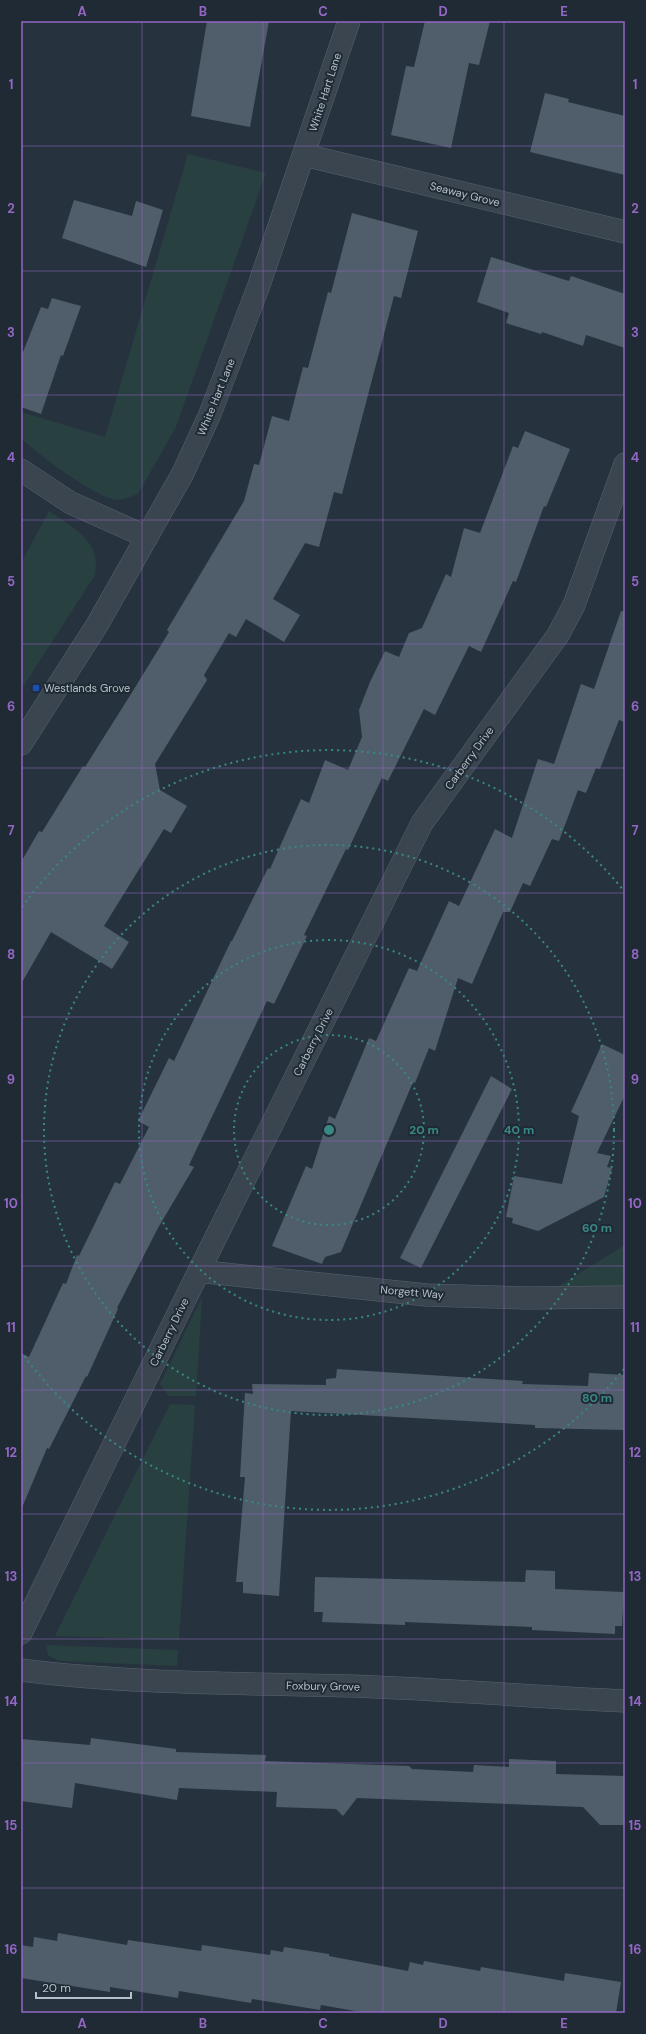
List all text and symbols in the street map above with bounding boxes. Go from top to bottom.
text: A [77,3,87,20]
text: B [199,3,207,20]
text: C [318,3,328,20]
text: D [438,3,448,20]
text: E [560,3,568,20]
street label: White Hart Lane [306,51,344,133]
text: 1 [9,76,13,93]
text: 1 [633,76,637,93]
street label: Seaway Grove [428,179,502,209]
text: 2 [7,200,15,217]
text: 2 [631,200,639,217]
text: 3 [7,324,15,341]
text: 3 [631,324,639,341]
street label: White Hart Lane [194,356,238,438]
text: 4 [7,449,15,466]
text: 4 [631,449,639,466]
text: 5 [7,573,15,590]
text: 5 [631,573,639,590]
place label: Westlands Grove [44,681,130,695]
marker: Westlands Grove [31,683,41,693]
text: 6 [7,698,15,715]
text: 6 [631,698,639,715]
street label: Carberry Drive [441,724,497,792]
text: 7 [8,822,15,839]
text: 7 [632,822,639,839]
text: 8 [7,946,15,963]
text: 8 [631,946,639,963]
street label: Carberry Drive [290,1006,336,1078]
text: 9 [7,1071,15,1088]
text: 9 [631,1071,639,1088]
text: 20 m [409,1122,439,1138]
text: 40 m [504,1122,534,1138]
centre of rings [322,1123,336,1137]
text: 10 [4,1195,18,1212]
text: 10 [628,1195,642,1212]
text: 60 m [582,1220,612,1236]
street label: Norgett Way [380,1282,444,1302]
street label: Carberry Drive [146,1296,192,1368]
text: 11 [6,1319,16,1336]
text: 11 [630,1319,640,1336]
text: 80 m [582,1390,612,1406]
text: 12 [5,1444,17,1461]
text: 12 [629,1444,641,1461]
text: 13 [5,1568,17,1585]
text: 13 [629,1568,641,1585]
street label: Foxbury Grove [286,1678,360,1694]
text: 14 [4,1693,18,1710]
text: 14 [628,1693,642,1710]
text: 15 [5,1817,17,1834]
text: 15 [629,1817,641,1834]
text: 16 [5,1941,17,1958]
text: 16 [629,1941,641,1958]
scale bar [36,1974,131,2000]
text: 20 m [42,1980,71,1996]
text: A [77,2015,87,2032]
text: B [199,2015,207,2032]
text: C [318,2015,328,2032]
text: D [438,2015,448,2032]
text: E [560,2015,568,2032]

